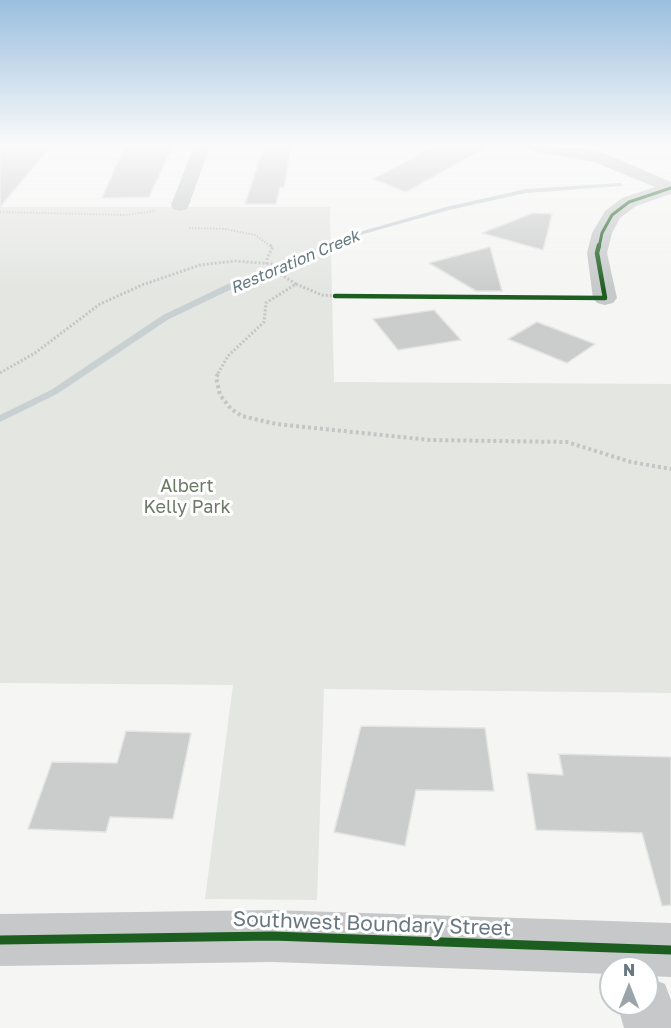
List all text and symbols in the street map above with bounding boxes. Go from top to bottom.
water label: Restoration Creek [228,226,362,298]
park label: Albert Kelly Park [143,475,231,518]
street label: Southwest Boundary Street [232,907,512,941]
north arrow [599,956,659,1016]
text: N [623,960,635,980]

